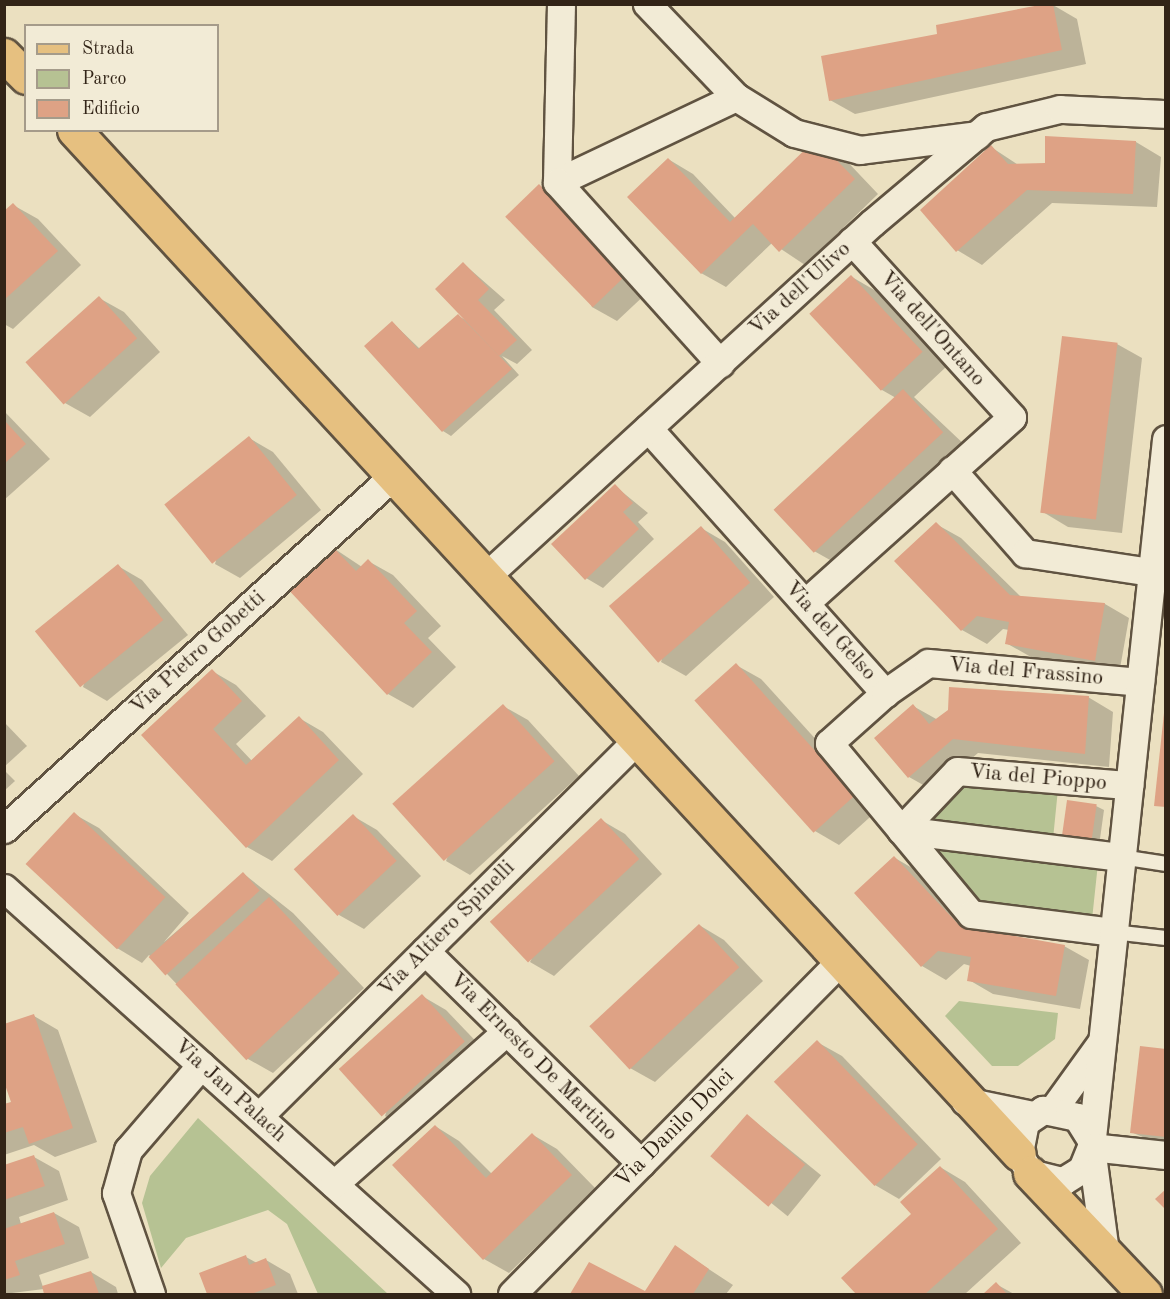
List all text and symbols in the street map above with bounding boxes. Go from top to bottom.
legend [24,24,219,132]
text: Strada [82,40,134,58]
text: Parco [82,70,127,88]
text: Edificio [82,100,140,118]
street label: Via dell'Ulivo [743,236,857,342]
street label: Via dell'Ontano [873,266,991,392]
street label: Via del Gelso [778,576,882,686]
street label: Via Pietro Gobetti [125,585,271,721]
street label: Via del Frassino [948,652,1104,692]
street label: Via del Pioppo [968,759,1108,797]
street label: Via Altiero Spinelli [373,855,521,1003]
street label: Via Ernesto De Martino [443,967,623,1147]
street label: Via Jan Palach [168,1033,292,1149]
street label: Via Danilo Dolci [610,1064,740,1194]

